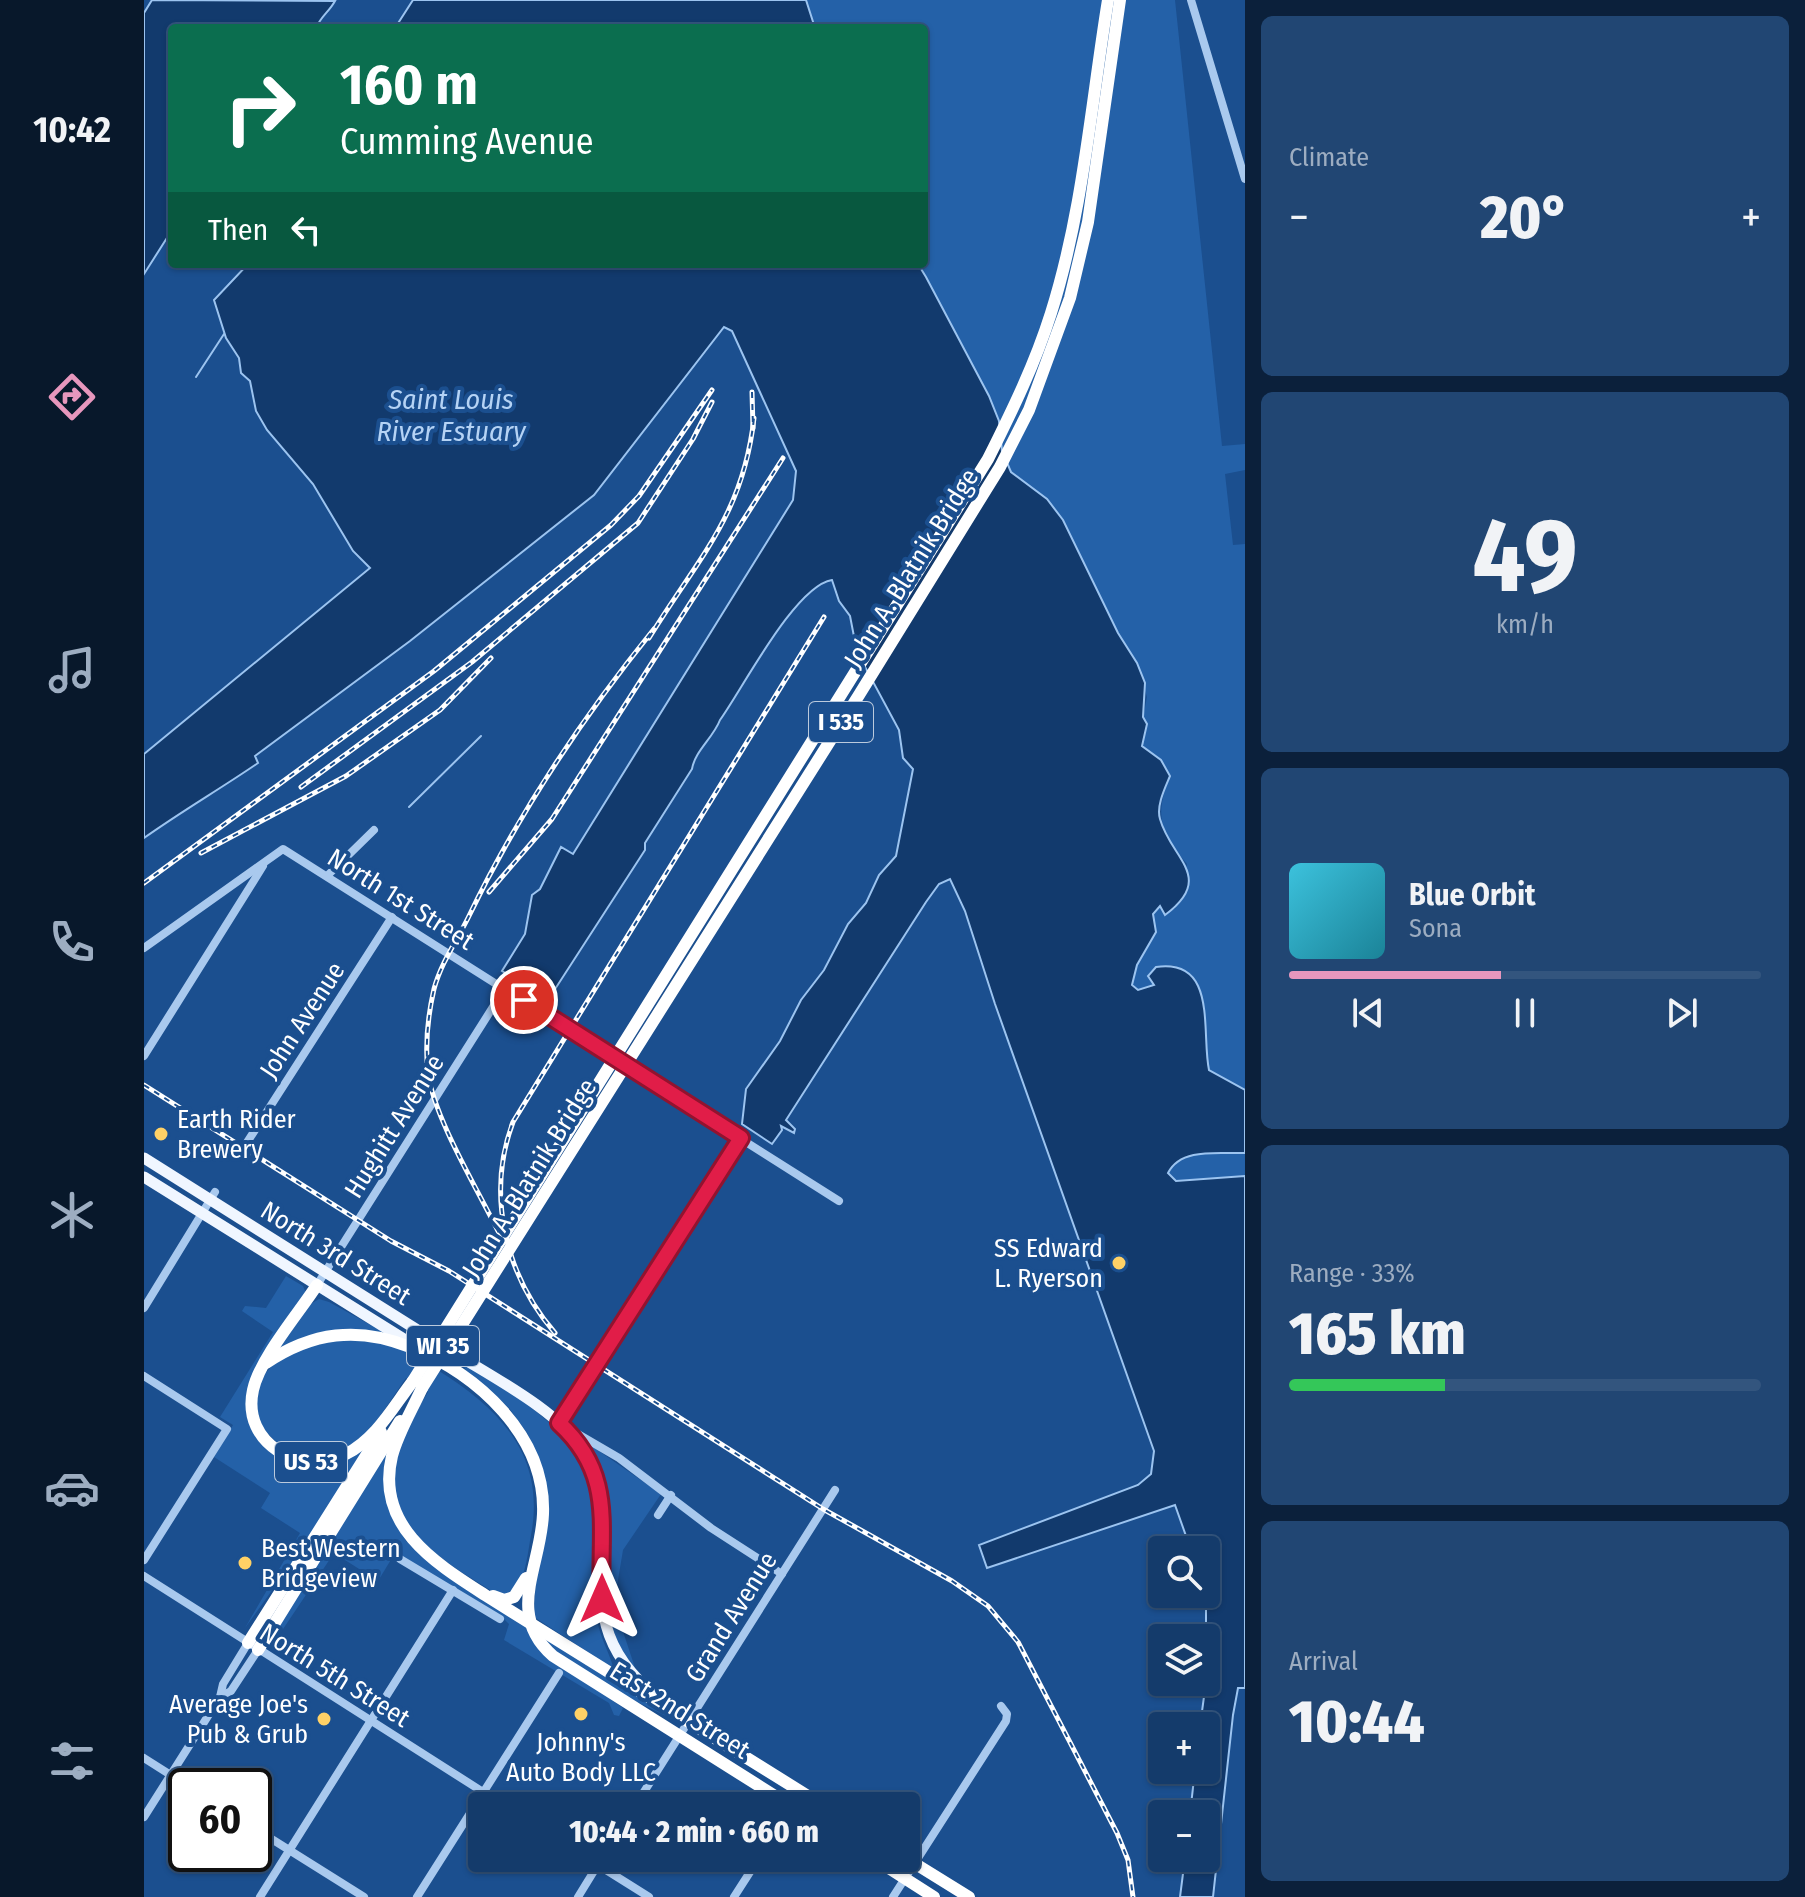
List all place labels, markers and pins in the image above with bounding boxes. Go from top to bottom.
pin [490,966,558,1034]
place label: Earth Rider Brewery [177,1104,296,1165]
marker: Earth Rider Brewery [152,1125,170,1143]
place label: SS Edward L. Ryerson [994,1233,1103,1294]
marker: SS Edward L. Ryerson [1110,1254,1128,1272]
place label: Best Western Bridgeview [261,1533,401,1594]
marker: Best Western Bridgeview [236,1554,254,1572]
place label: Average Joe's Pub & Grub [169,1689,308,1750]
marker: Johnny's Auto Body LLC [572,1705,590,1723]
marker: Average Joe's Pub & Grub [315,1710,333,1728]
place label: Johnny's Auto Body LLC [506,1727,656,1788]

